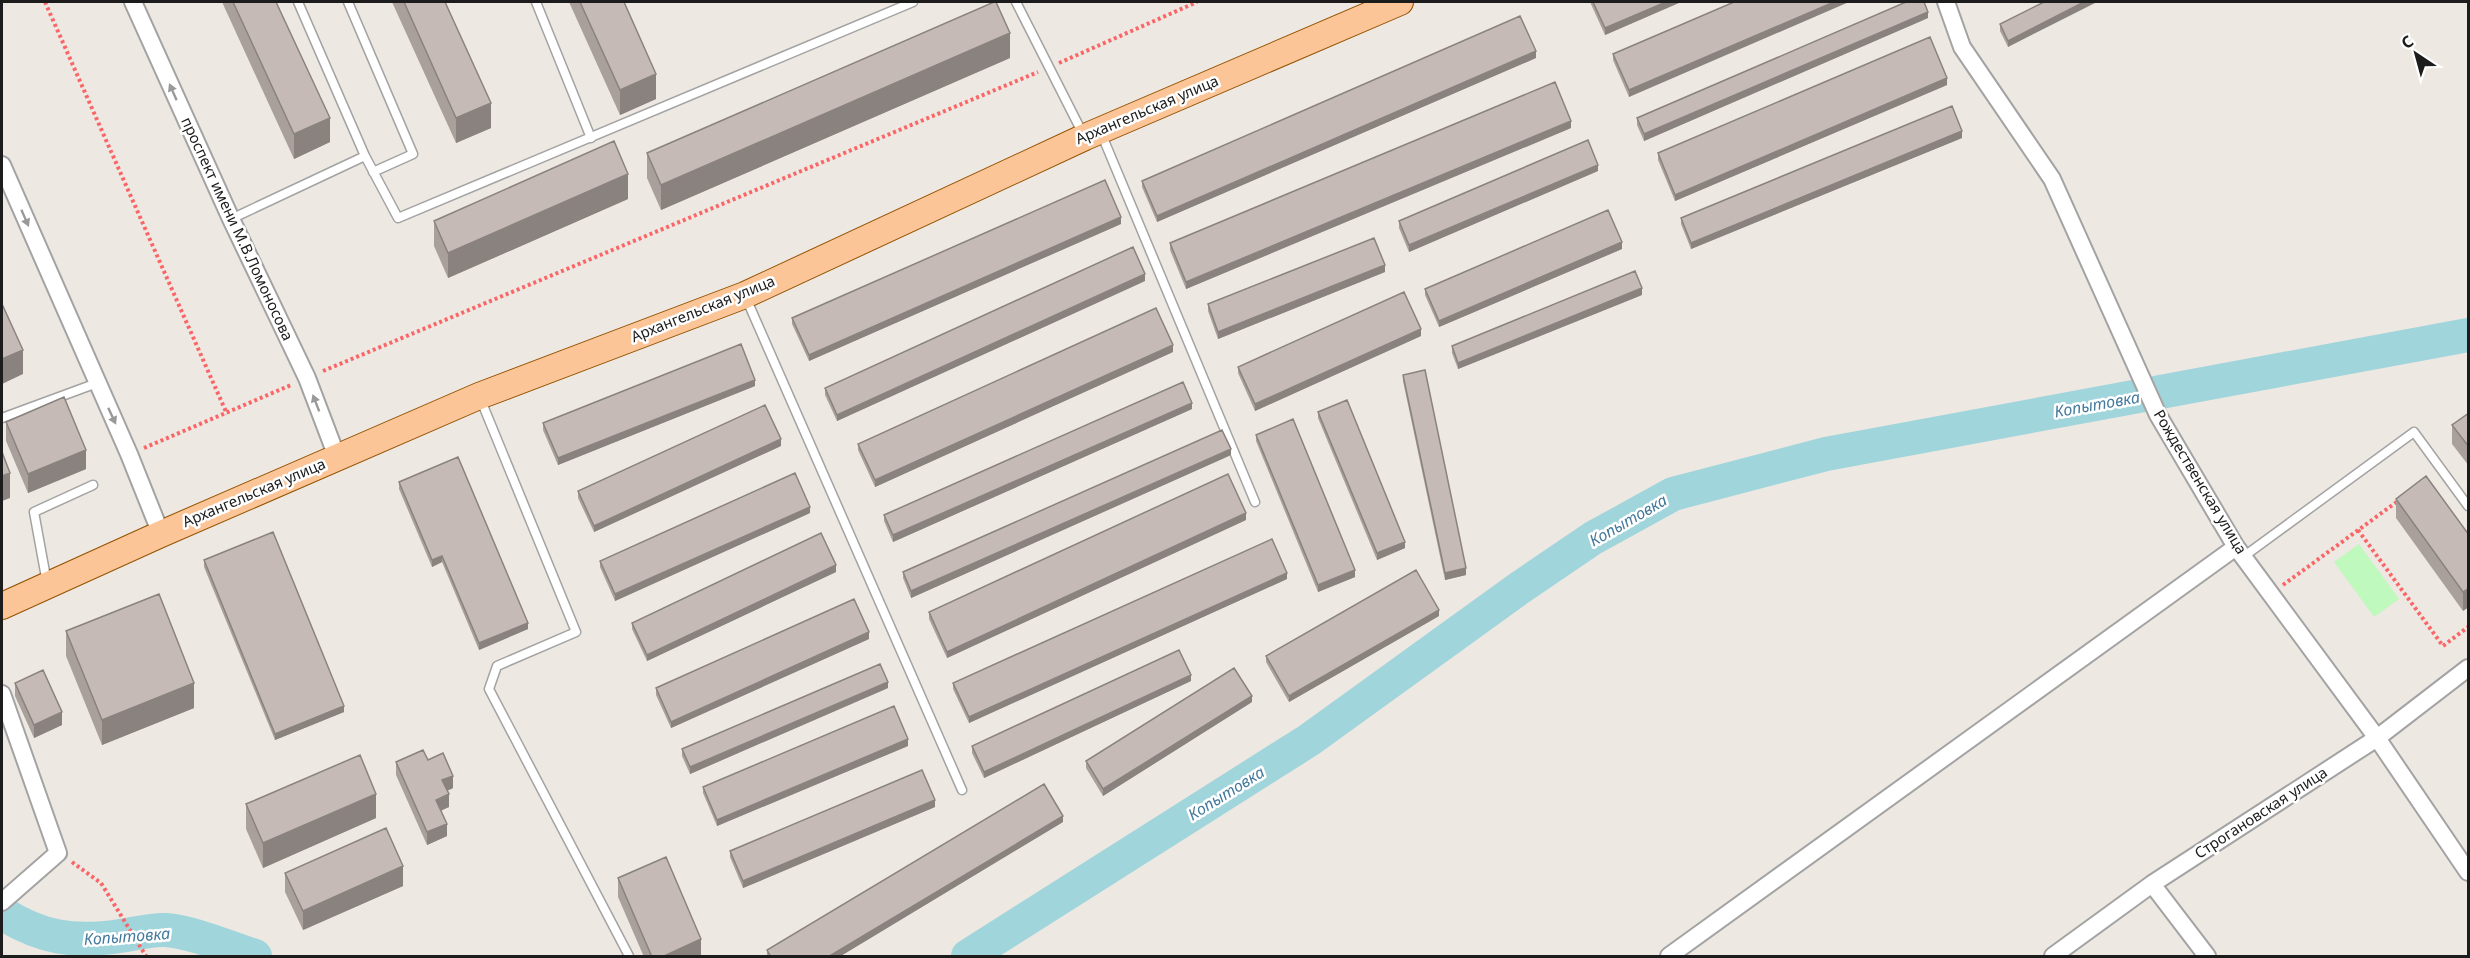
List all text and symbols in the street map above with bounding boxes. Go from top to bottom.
north arrow [2386,24,2446,84]
text: С [2397,30,2418,54]
street label: Архангельская улица [1072,70,1221,148]
one-way arrow [169,83,178,100]
street label: проспект имени М.В.Ломоносова [177,114,299,344]
one-way arrow [20,210,30,228]
street label: Архангельская улица [628,270,778,346]
water label: Копытовка [2053,386,2141,422]
one-way arrow [311,393,321,411]
street label: Рождественская улица [2150,406,2252,557]
one-way arrow [107,407,116,424]
street label: Архангельская улица [179,453,328,531]
water label: Копытовка [1585,489,1671,551]
water label: Копытовка [1184,761,1268,825]
street label: Строгановская улица [2190,762,2331,863]
water label: Копытовка [83,922,171,950]

